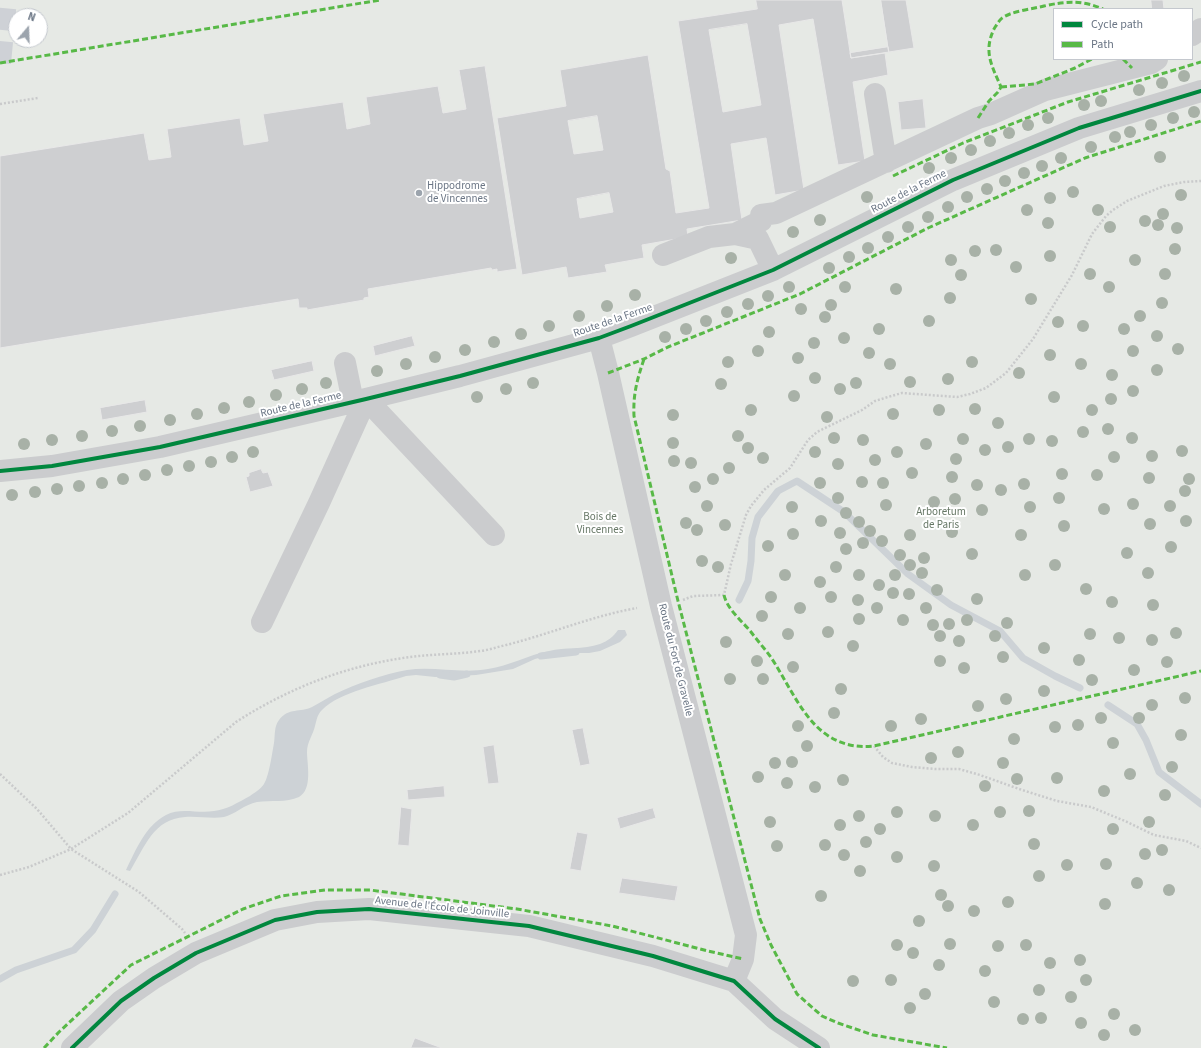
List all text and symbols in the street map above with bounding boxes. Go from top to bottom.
north arrow [8,8,48,48]
legend [1053,8,1193,60]
text: N [26,9,38,25]
text: Cycle path [1091,16,1143,33]
text: Path [1091,36,1114,53]
street label: Route de la Ferme [869,167,949,217]
place label: Hippodrome de Vincennes [427,180,487,206]
marker: Hippodrome de Vincennes [414,188,424,198]
street label: Route de la Ferme [572,301,654,341]
street label: Route de la Ferme [259,389,343,421]
park label: Arboretum de Paris [916,506,966,532]
park label: Bois de Vincennes [577,511,623,537]
street label: Route du Fort de Gravelle [655,602,695,718]
street label: Avenue de l'École de Joinville [374,894,510,922]

